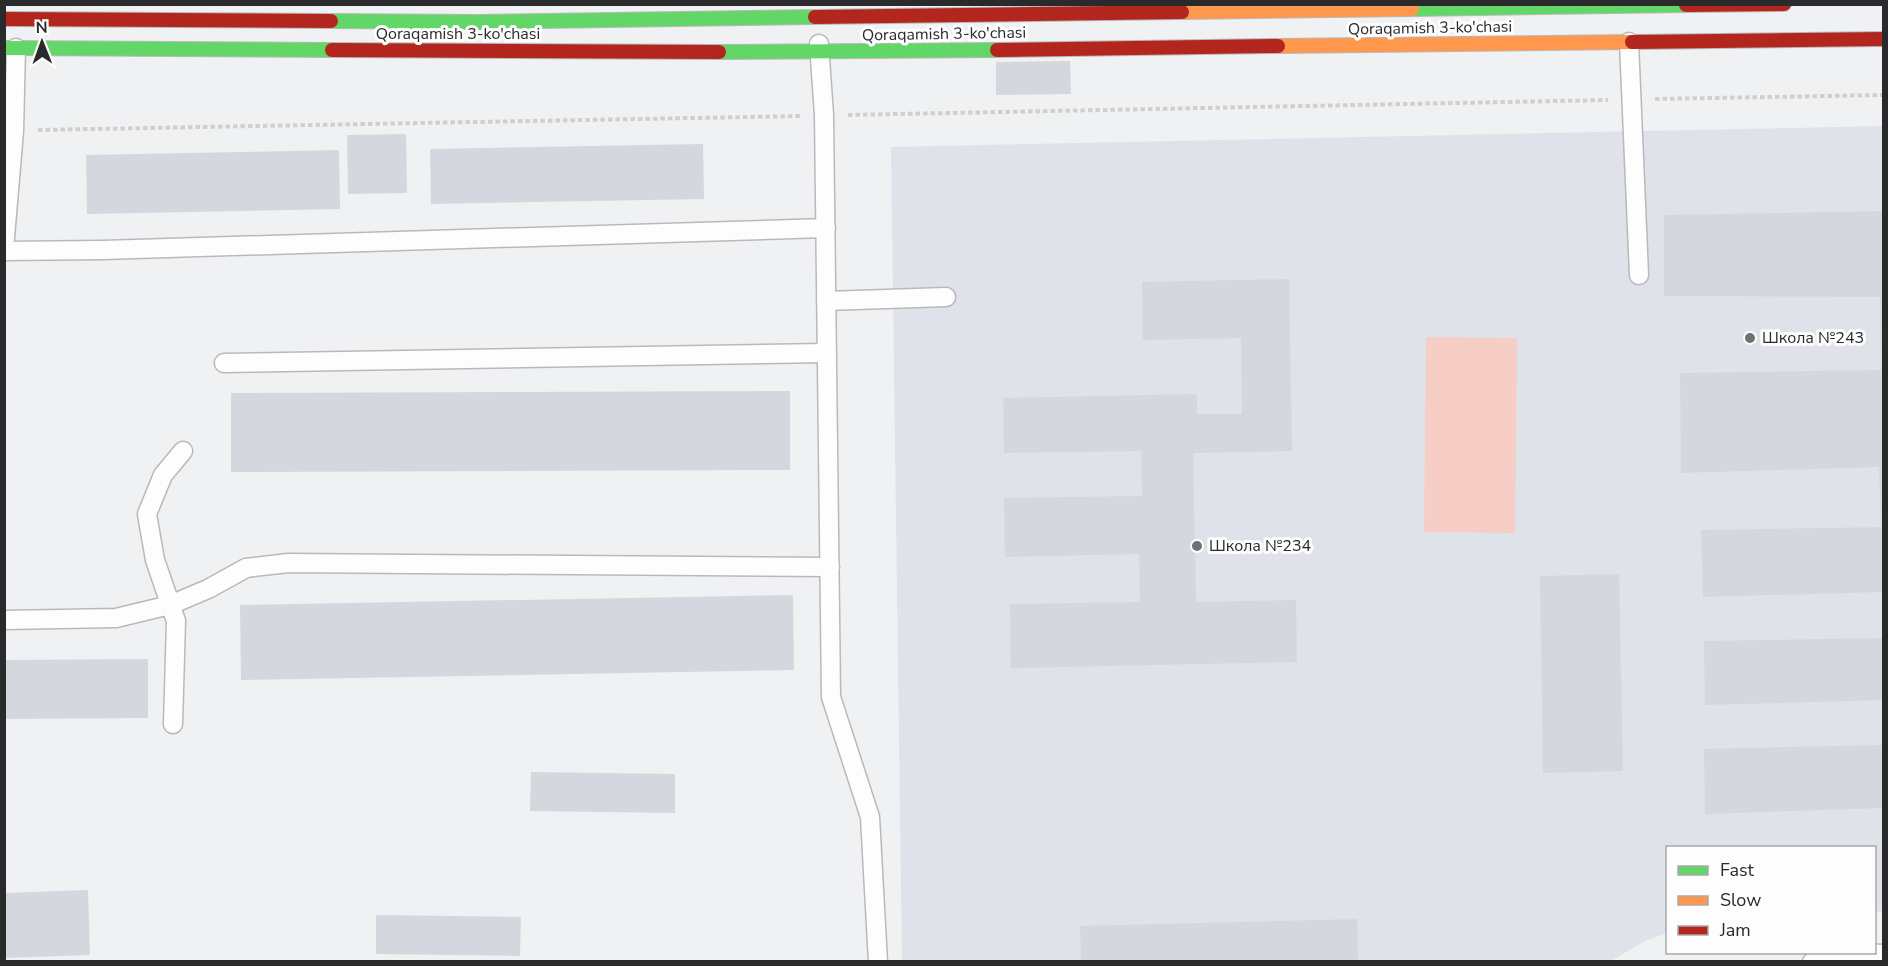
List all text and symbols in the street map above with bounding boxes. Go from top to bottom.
north arrow [12,12,72,72]
street label: Qoraqamish 3-ko'chasi [1348,16,1512,40]
text: N [36,17,48,39]
street label: Qoraqamish 3-ko'chasi [862,22,1026,46]
street label: Qoraqamish 3-ko'chasi [376,23,540,45]
place label: Школа №243 [1762,327,1864,349]
marker: Школа №243 [1743,331,1757,345]
place label: Школа №234 [1209,535,1312,557]
marker: Школа №234 [1190,539,1204,553]
legend [1666,846,1876,954]
text: Fast [1720,858,1755,882]
text: Slow [1720,888,1761,912]
text: Jam [1719,918,1751,942]

